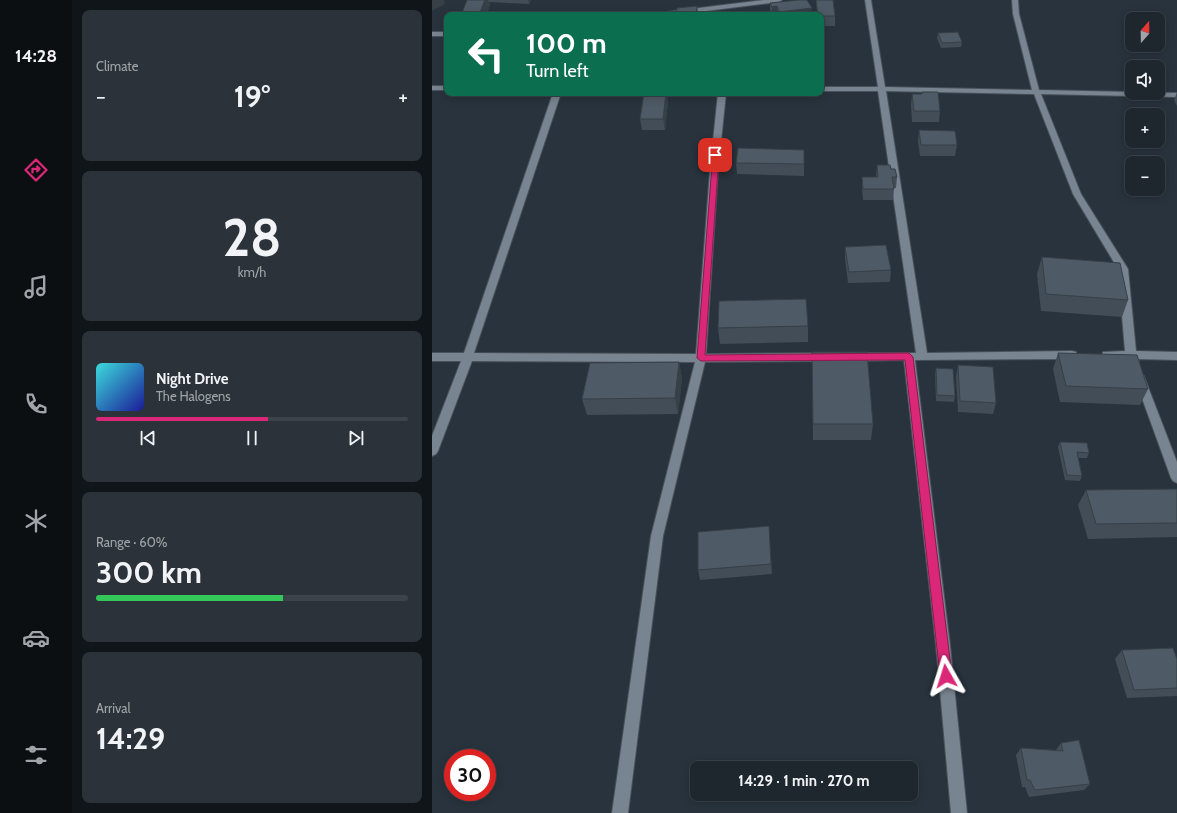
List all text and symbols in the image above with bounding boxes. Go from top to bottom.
north arrow [1125,12,1165,52]
map controls [1125,12,1165,196]
text: 100 m [526,26,607,60]
icon: left [460,28,512,80]
text: 14:28 [15,45,57,67]
text: Climate [96,58,138,74]
text: Turn left [526,60,589,82]
button: sound [1125,60,1165,100]
text: 19° [234,78,270,115]
text: − [96,83,106,110]
text: + [398,83,408,110]
button: + [1125,108,1165,148]
pin [698,138,732,172]
icon: arrive [704,144,726,166]
icon: directions [22,156,50,184]
button: − [1125,156,1165,196]
text: 28 [223,206,281,269]
text: km/h [238,264,266,280]
icon: music [22,273,50,301]
text: Night Drive [156,370,229,388]
text: The Halogens [156,388,231,404]
icon: phone [22,390,50,418]
icon: previous [137,427,159,449]
icon: pause [241,427,263,449]
icon: next [345,427,367,449]
icon: climate [22,507,50,535]
text: Range · 60% [96,534,168,550]
text: 300 km [96,554,202,591]
icon: car [22,624,50,652]
position arrow [925,655,967,697]
text: Arrival [96,700,131,716]
text: 14:29 [96,720,165,757]
icon: filters [22,741,50,769]
speed limit sign: 30 [444,749,496,801]
text: 14:29 · 1 min · 270 m [738,772,870,790]

